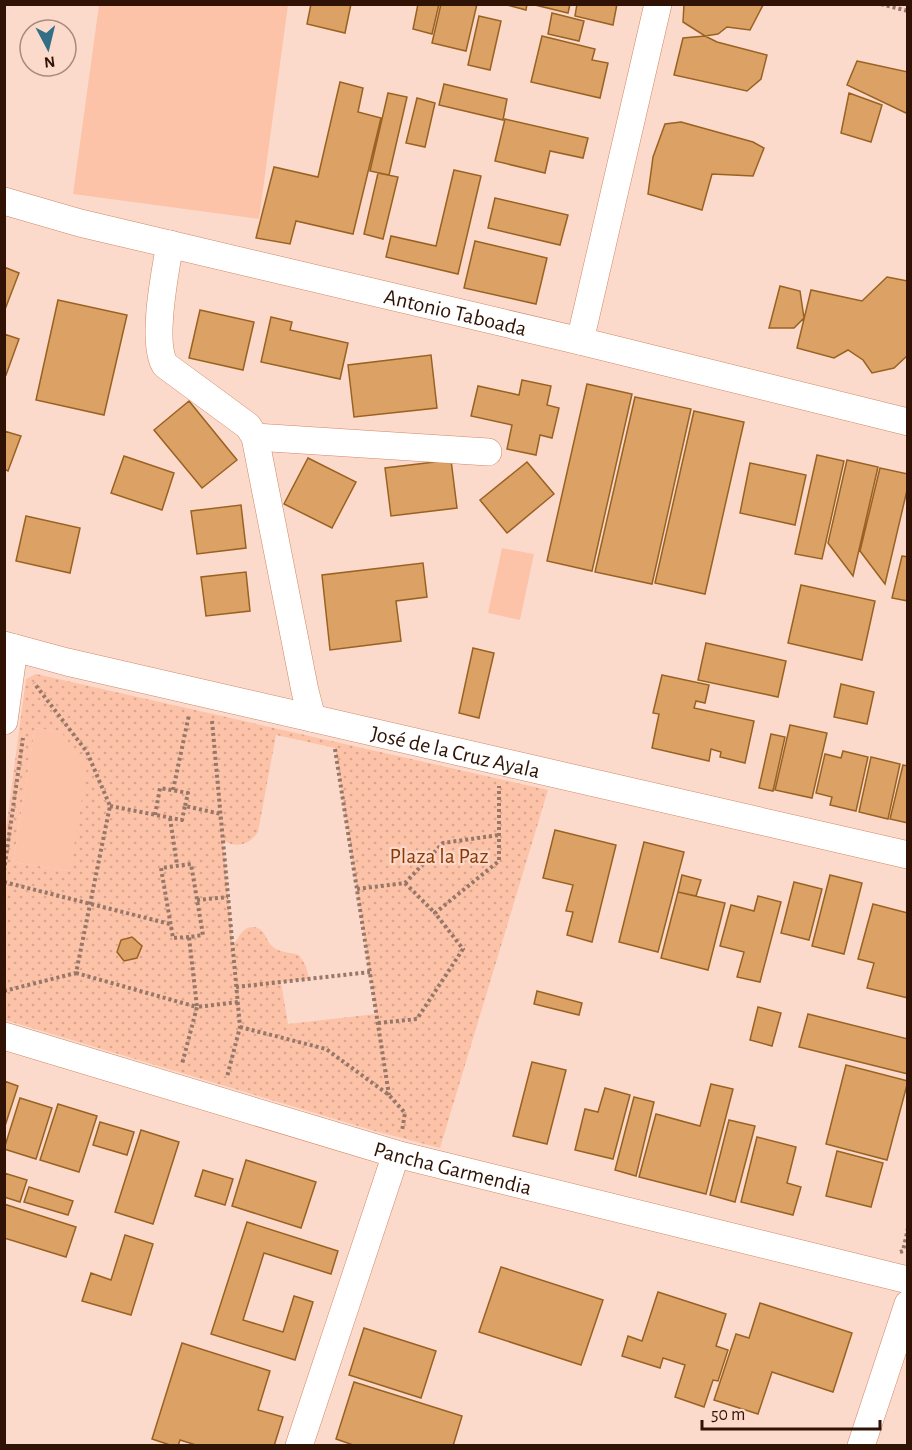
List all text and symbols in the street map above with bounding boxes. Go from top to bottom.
north arrow [18,18,78,78]
text: N [43,53,56,71]
street label: Antonio Taboada [382,285,529,340]
street label: José de la Cruz Ayala [369,722,542,782]
park label: Plaza la Paz [389,845,489,867]
street label: Pancha Garmendia [371,1138,534,1199]
scale bar [702,1393,880,1431]
text: 50 m [711,1406,745,1424]

